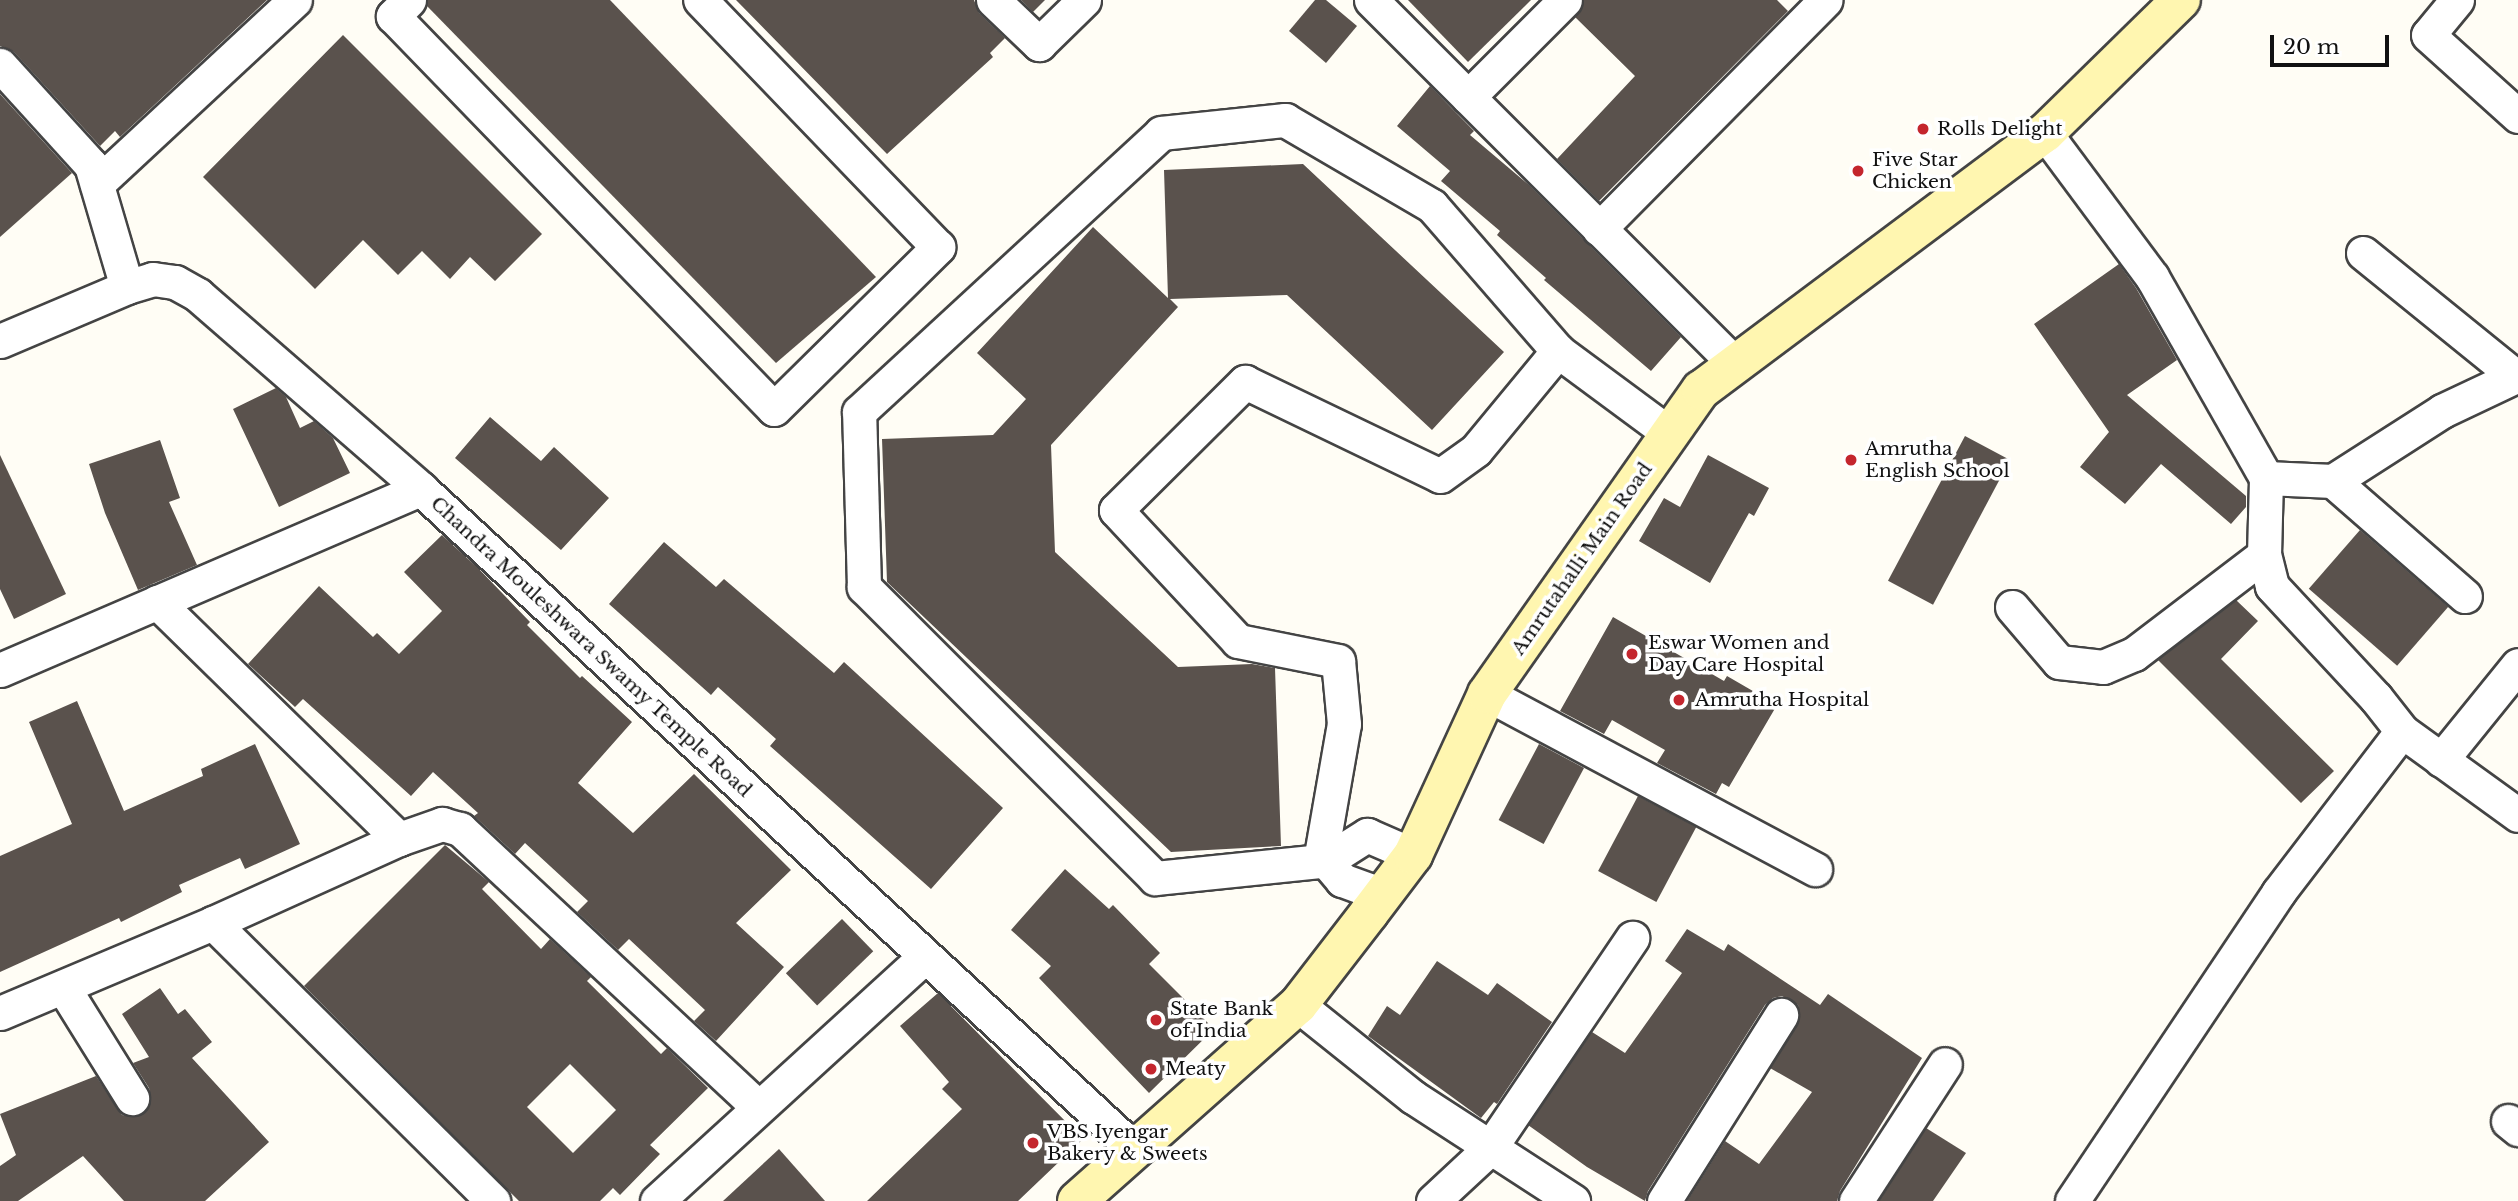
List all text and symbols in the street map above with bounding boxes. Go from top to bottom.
scale bar [2273,21,2392,65]
text: 20 m [2283,34,2340,60]
place label: Rolls Delight [1937,118,2063,140]
marker: Rolls Delight [1915,121,1931,137]
place label: Five Star Chicken [1872,149,1958,193]
marker: Five Star Chicken [1850,163,1866,179]
place label: Amrutha English School [1865,438,2010,482]
marker: Amrutha English School [1843,452,1859,468]
street label: Amrutahalli Main Road [1507,459,1657,659]
street label: Chandra Mouleshwara Swamy Temple Road [425,491,757,803]
place label: Eswar Women and Day Care Hospital [1648,632,1831,676]
marker: Eswar Women and Day Care Hospital [1622,644,1642,664]
place label: Amrutha Hospital [1695,689,1869,711]
marker: Amrutha Hospital [1669,690,1689,710]
place label: State Bank of India [1170,998,1273,1042]
marker: State Bank of India [1148,1012,1164,1028]
place label: Meaty [1165,1058,1226,1080]
marker: Meaty [1143,1061,1159,1077]
place label: VBS Iyengar Bakery & Sweets [1047,1121,1208,1165]
marker: VBS Iyengar Bakery & Sweets [1025,1135,1041,1151]

